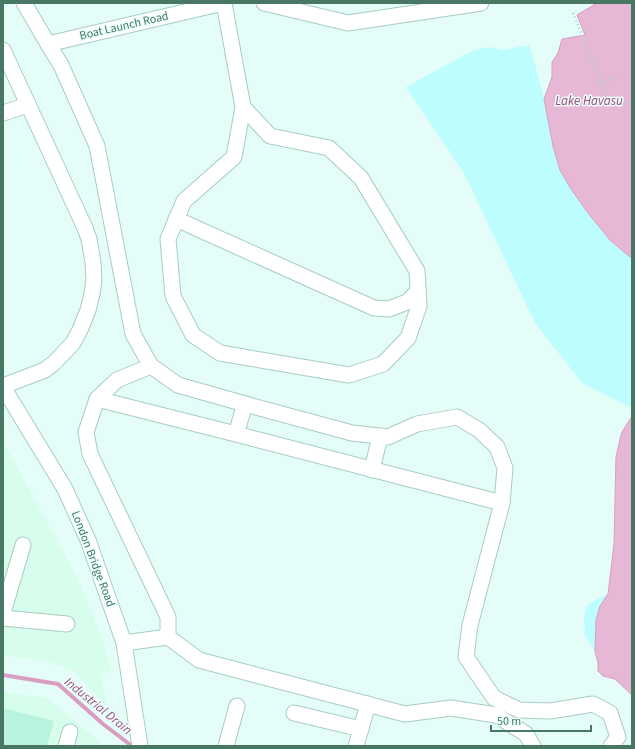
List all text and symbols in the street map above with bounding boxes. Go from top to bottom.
street label: Boat Launch Road [78,7,170,45]
water label: Lake Havasu [555,92,623,110]
street label: London Bridge Road [67,508,119,610]
water label: Industrial Drain [60,673,136,739]
scale bar [491,707,591,733]
text: 50 m [497,713,521,730]

